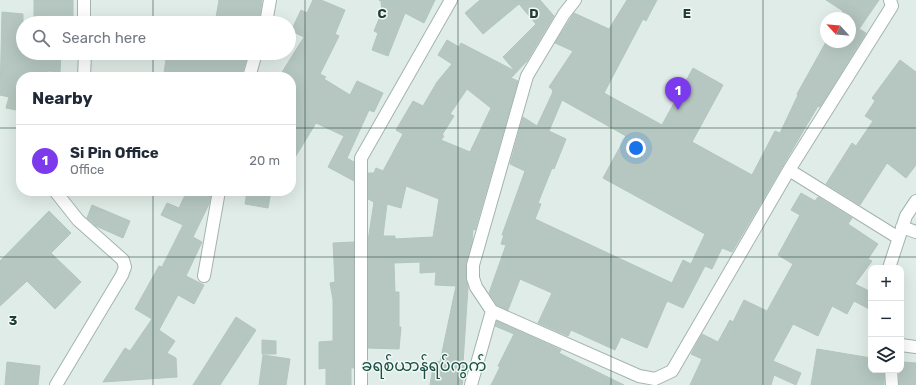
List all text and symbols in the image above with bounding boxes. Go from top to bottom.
text: C [377,6,387,21]
text: D [529,6,539,21]
text: E [683,6,691,21]
north arrow [820,12,856,48]
search box [16,16,296,60]
icon: search [30,27,52,49]
text: Search here [62,29,146,47]
pin: 1 [665,77,691,110]
text: Nearby [32,88,93,108]
your location [626,138,646,158]
text: Si Pin Office [70,144,159,162]
text: 1 [42,153,48,168]
text: 20 m [249,153,280,168]
text: Office [70,162,104,177]
map controls [868,265,904,373]
button: + [868,265,904,301]
button: − [868,301,904,337]
text: 3 [9,313,18,328]
button: layers [868,337,904,373]
district label: ခရစ်ယာန်ရပ်ကွက် [362,354,486,379]

